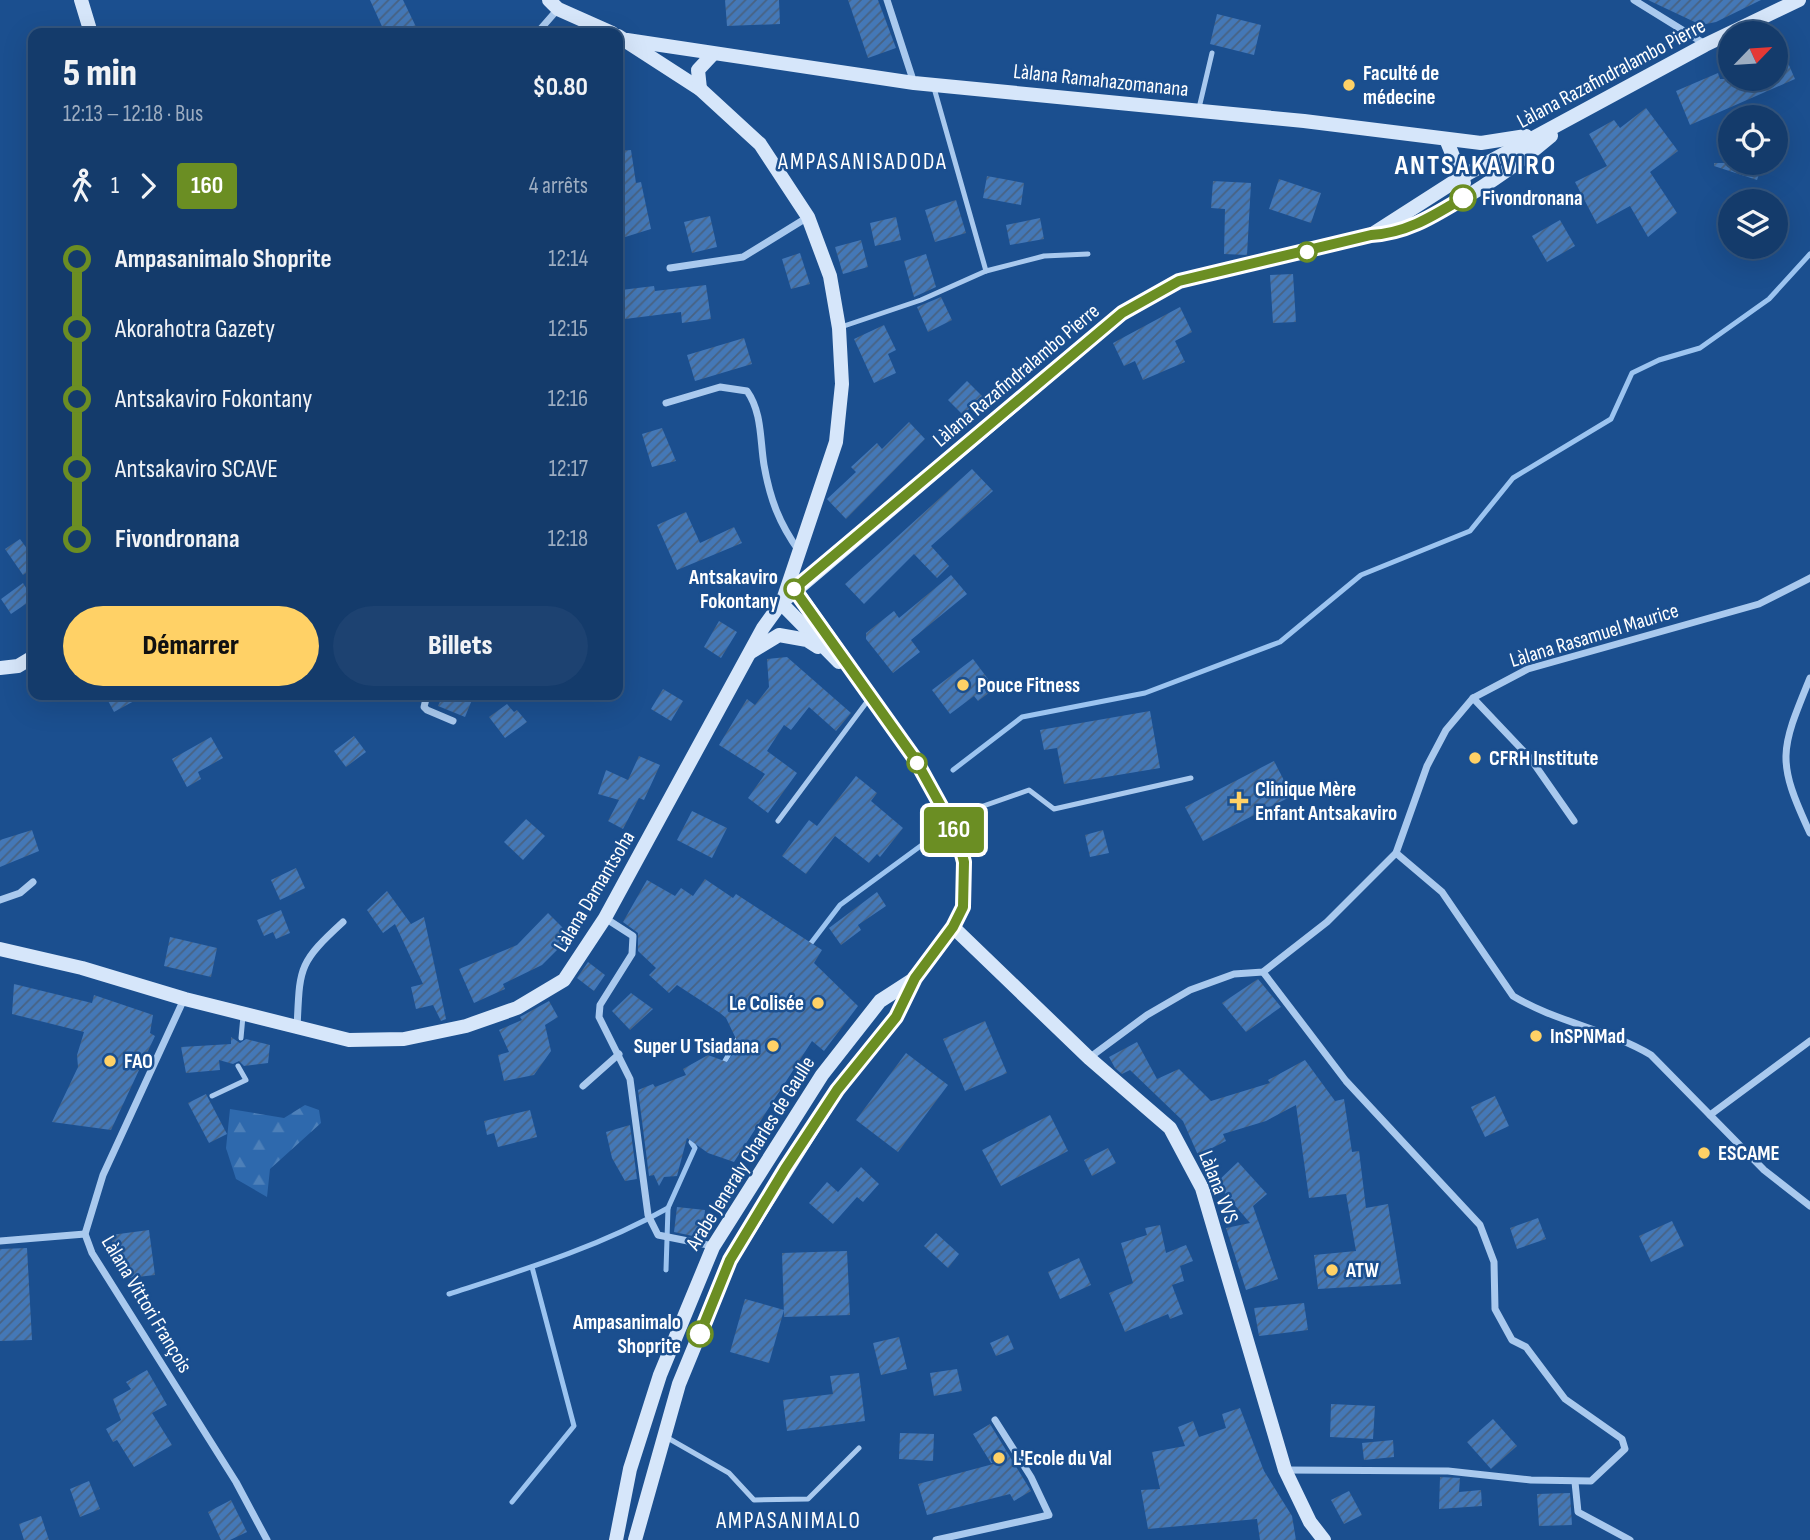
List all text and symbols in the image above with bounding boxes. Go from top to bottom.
street label: Làlana Razafindralambo Pierre [1513,13,1710,134]
north arrow [1718,21,1788,91]
map controls [1718,21,1788,259]
text: 5 min [63,51,137,96]
street label: Làlana Ramahazomanana [1012,59,1190,102]
place label: Faculté de médecine [1363,61,1439,110]
text: $0.80 [532,72,588,103]
marker: Faculté de médecine [1341,77,1357,93]
text: 12:13 – 12:18 · Bus [63,100,203,128]
button: locate [1718,105,1788,175]
district label: AMPASANISADODA [777,148,948,176]
district label: ANTSAKAVIRO [1394,149,1557,182]
icon: walk [63,167,101,205]
icon: forward [129,167,167,205]
text: 160 [191,171,223,200]
text: 1 [111,172,119,200]
text: 4 arrêts [529,172,588,200]
marker: Fivondronana [1450,185,1476,211]
place label: Fivondronana [1482,186,1583,211]
button: layers [1718,189,1788,259]
unlabelled marker [1297,242,1317,262]
text: Ampasanimalo Shoprite [115,244,332,275]
text: 12:14 [548,245,588,273]
street label: Làlana Razafindralambo Pierre [928,298,1105,452]
text: Akorahotra Gazety [115,314,275,345]
text: 12:15 [549,315,588,343]
text: Antsakaviro Fokontany [115,384,312,415]
text: 12:16 [548,385,588,413]
text: Antsakaviro SCAVE [115,454,278,485]
text: 12:17 [549,455,588,483]
text: Fivondronana [115,524,240,555]
text: 12:18 [548,525,588,553]
place label: Antsakaviro Fokontany [688,565,778,614]
marker: Antsakaviro Fokontany [784,579,804,599]
street label: Làlana Rasamuel Maurice [1507,598,1682,673]
button: Démarrer [63,606,319,686]
button: Billets [333,606,588,686]
place label: Pouce Fitness [977,673,1080,698]
marker: Pouce Fitness [955,677,971,693]
place label: CFRH Institute [1489,746,1599,771]
marker: CFRH Institute [1467,750,1483,766]
unlabelled marker [907,753,927,773]
place label: Clinique Mère Enfant Antsakaviro [1255,777,1397,826]
marker: Clinique Mère Enfant Antsakaviro [1229,791,1249,811]
line badge: 160 [914,807,994,853]
text: 160 [938,815,970,844]
street label: Làlana Damantsoha [548,826,640,956]
place label: Le Colisée [729,991,804,1016]
marker: Le Colisée [810,995,826,1011]
place label: InSPNMad [1550,1024,1625,1049]
marker: InSPNMad [1528,1028,1544,1044]
place label: Super U Tsiadana [634,1034,759,1059]
marker: Super U Tsiadana [765,1038,781,1054]
place label: FAO [124,1049,153,1074]
street label: Arabe Jeneraly Charles de Gaulle [680,1052,820,1256]
marker: FAO [102,1053,118,1069]
place label: ESCAME [1718,1141,1780,1166]
marker: ESCAME [1696,1145,1712,1161]
street label: Làlana VVS [1193,1147,1244,1227]
street label: Làlana Vittori François [96,1231,197,1377]
place label: ATW [1345,1258,1379,1283]
marker: ATW [1324,1262,1340,1278]
place label: Ampasanimalo Shoprite [572,1310,681,1359]
marker: Ampasanimalo Shoprite [687,1321,713,1347]
place label: L'Ecole du Val [1013,1446,1112,1471]
marker: L'Ecole du Val [991,1450,1007,1466]
district label: AMPASANIMALO [715,1507,862,1535]

